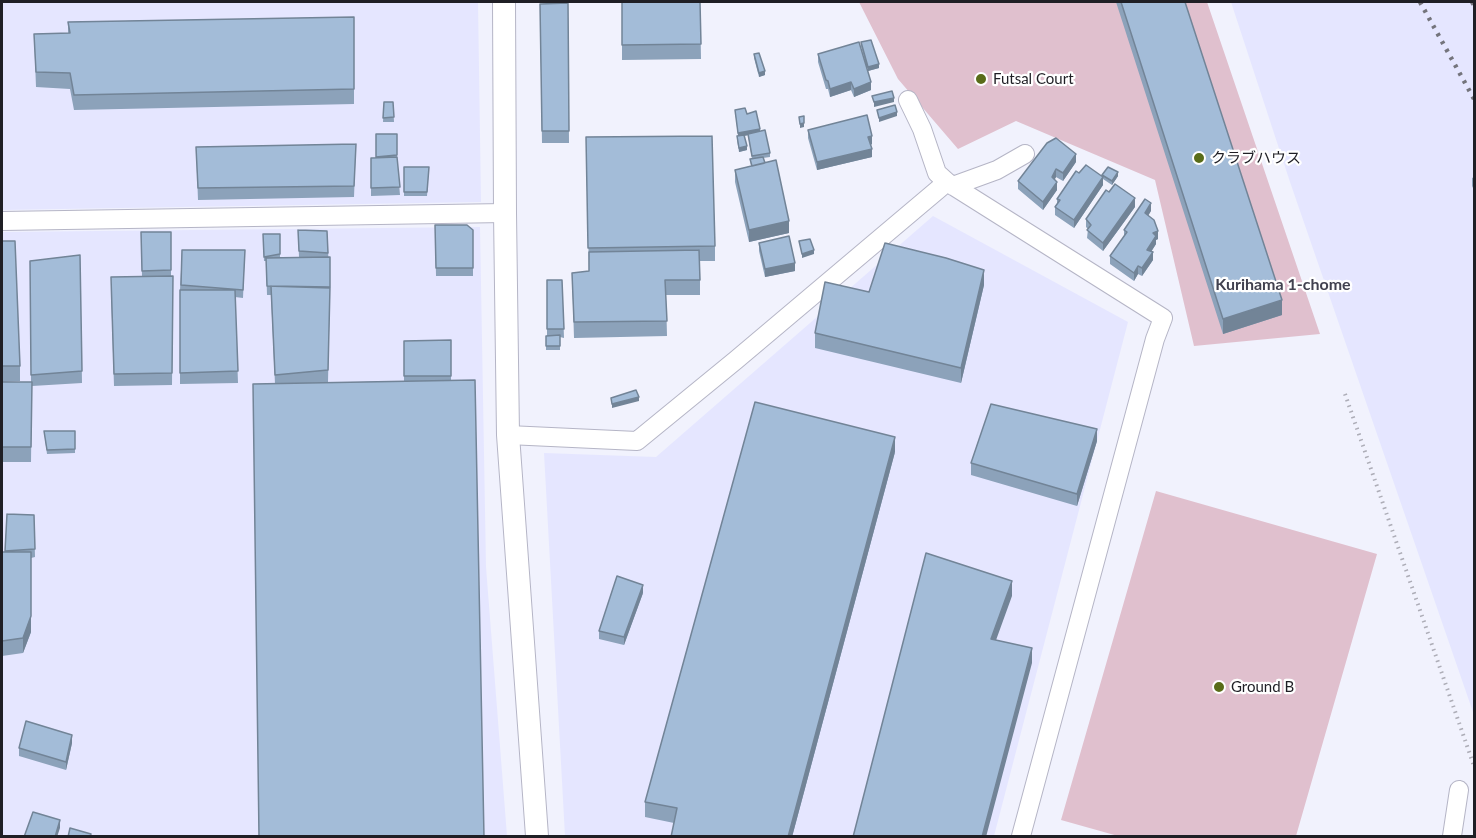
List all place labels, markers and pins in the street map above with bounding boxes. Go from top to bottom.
place label: Futsal Court [993,70,1074,88]
marker: Futsal Court [974,72,988,86]
place label: クラブハウス [1211,149,1301,167]
marker: クラブハウス [1192,151,1206,165]
place label: Ground B [1231,678,1294,696]
marker: Ground B [1212,680,1226,694]

